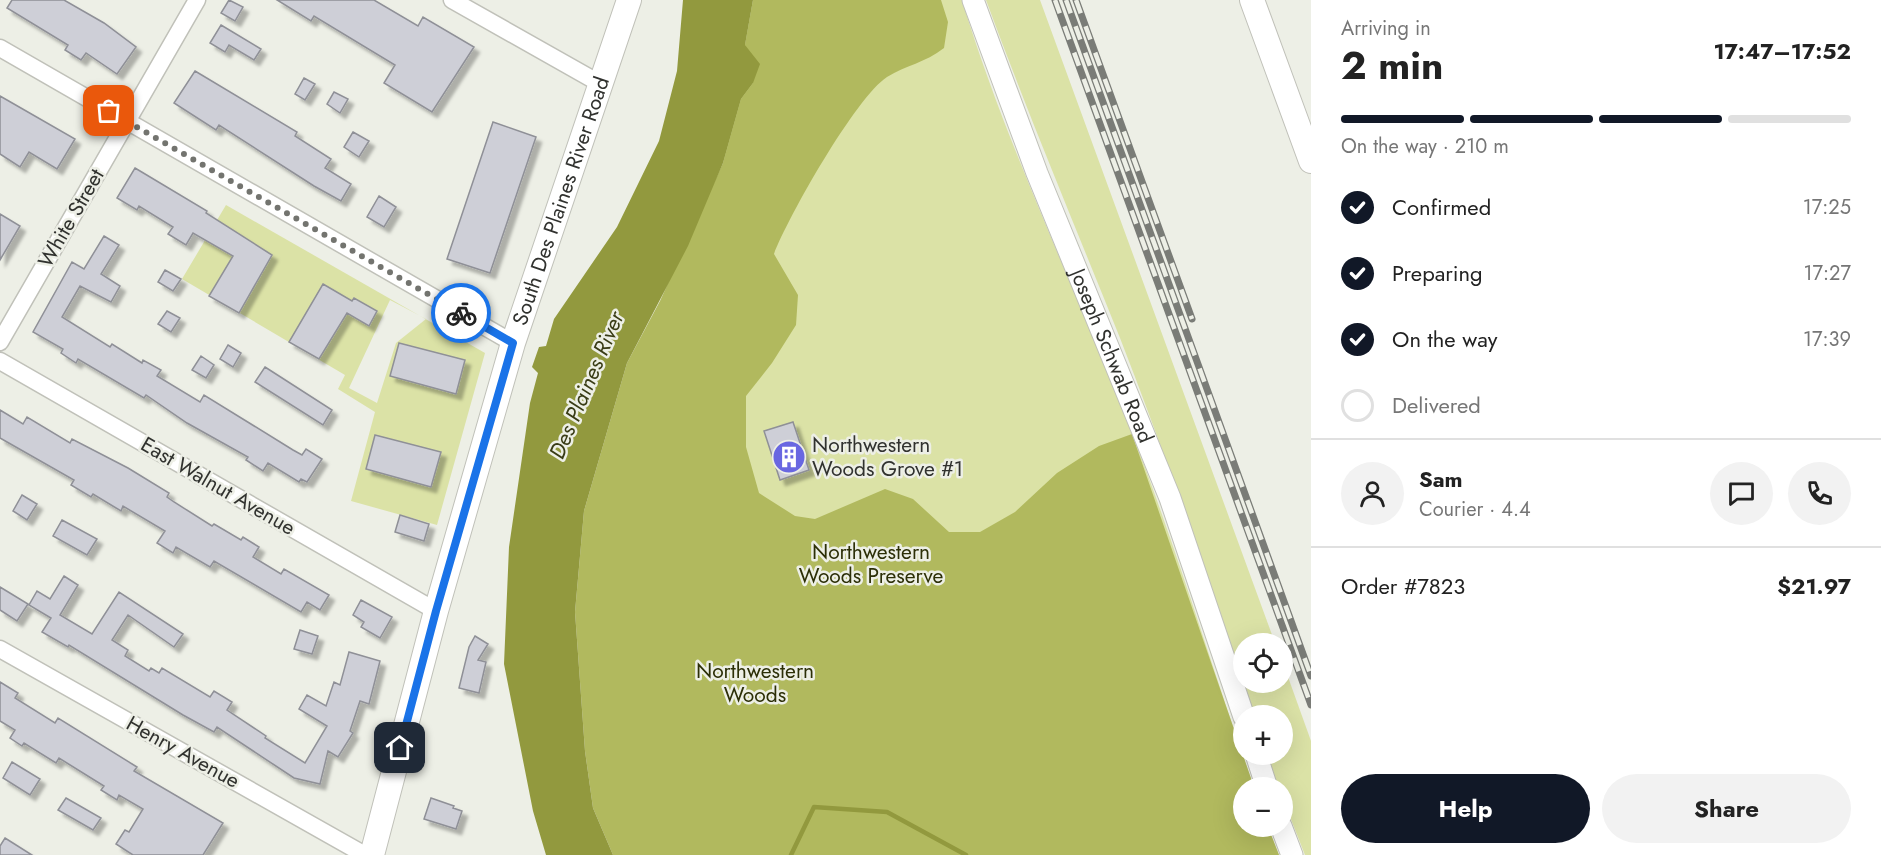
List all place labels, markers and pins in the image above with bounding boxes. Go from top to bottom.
pin [83,85,134,136]
place label: Northwestern Woods Grove #1 [812,430,963,484]
building icon: Northwestern Woods Grove #1 [771,439,807,475]
pin [374,722,425,773]

